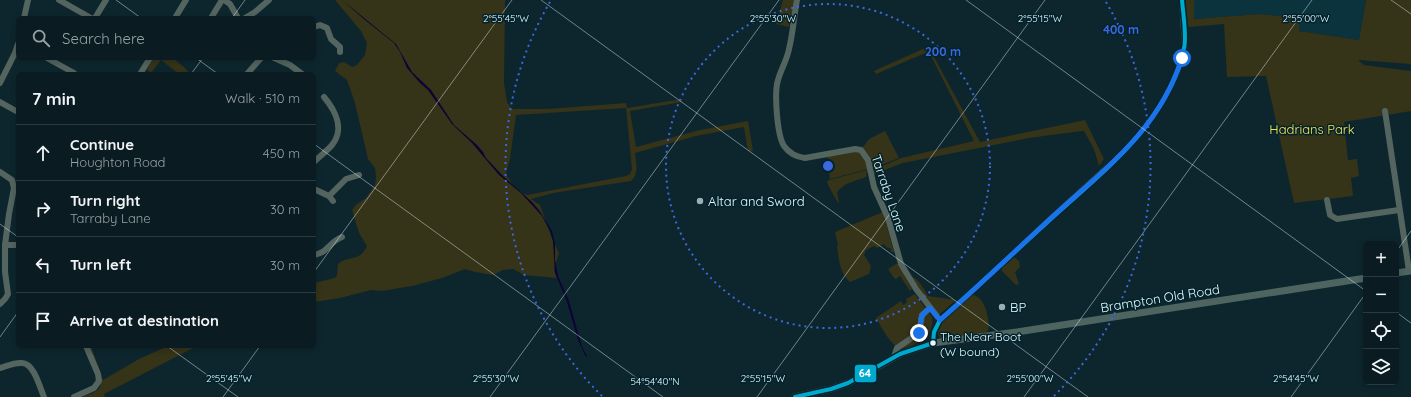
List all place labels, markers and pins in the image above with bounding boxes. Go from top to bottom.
centre of rings [821,159,835,173]
place label: Altar and Sword [708,193,805,209]
marker: Altar and Sword [695,196,705,206]
place label: BP [1010,299,1026,315]
marker: BP [997,302,1007,312]
place label: The Near Boot (W bound) [940,329,1021,359]
marker: The Near Boot (W bound) [928,338,938,348]

